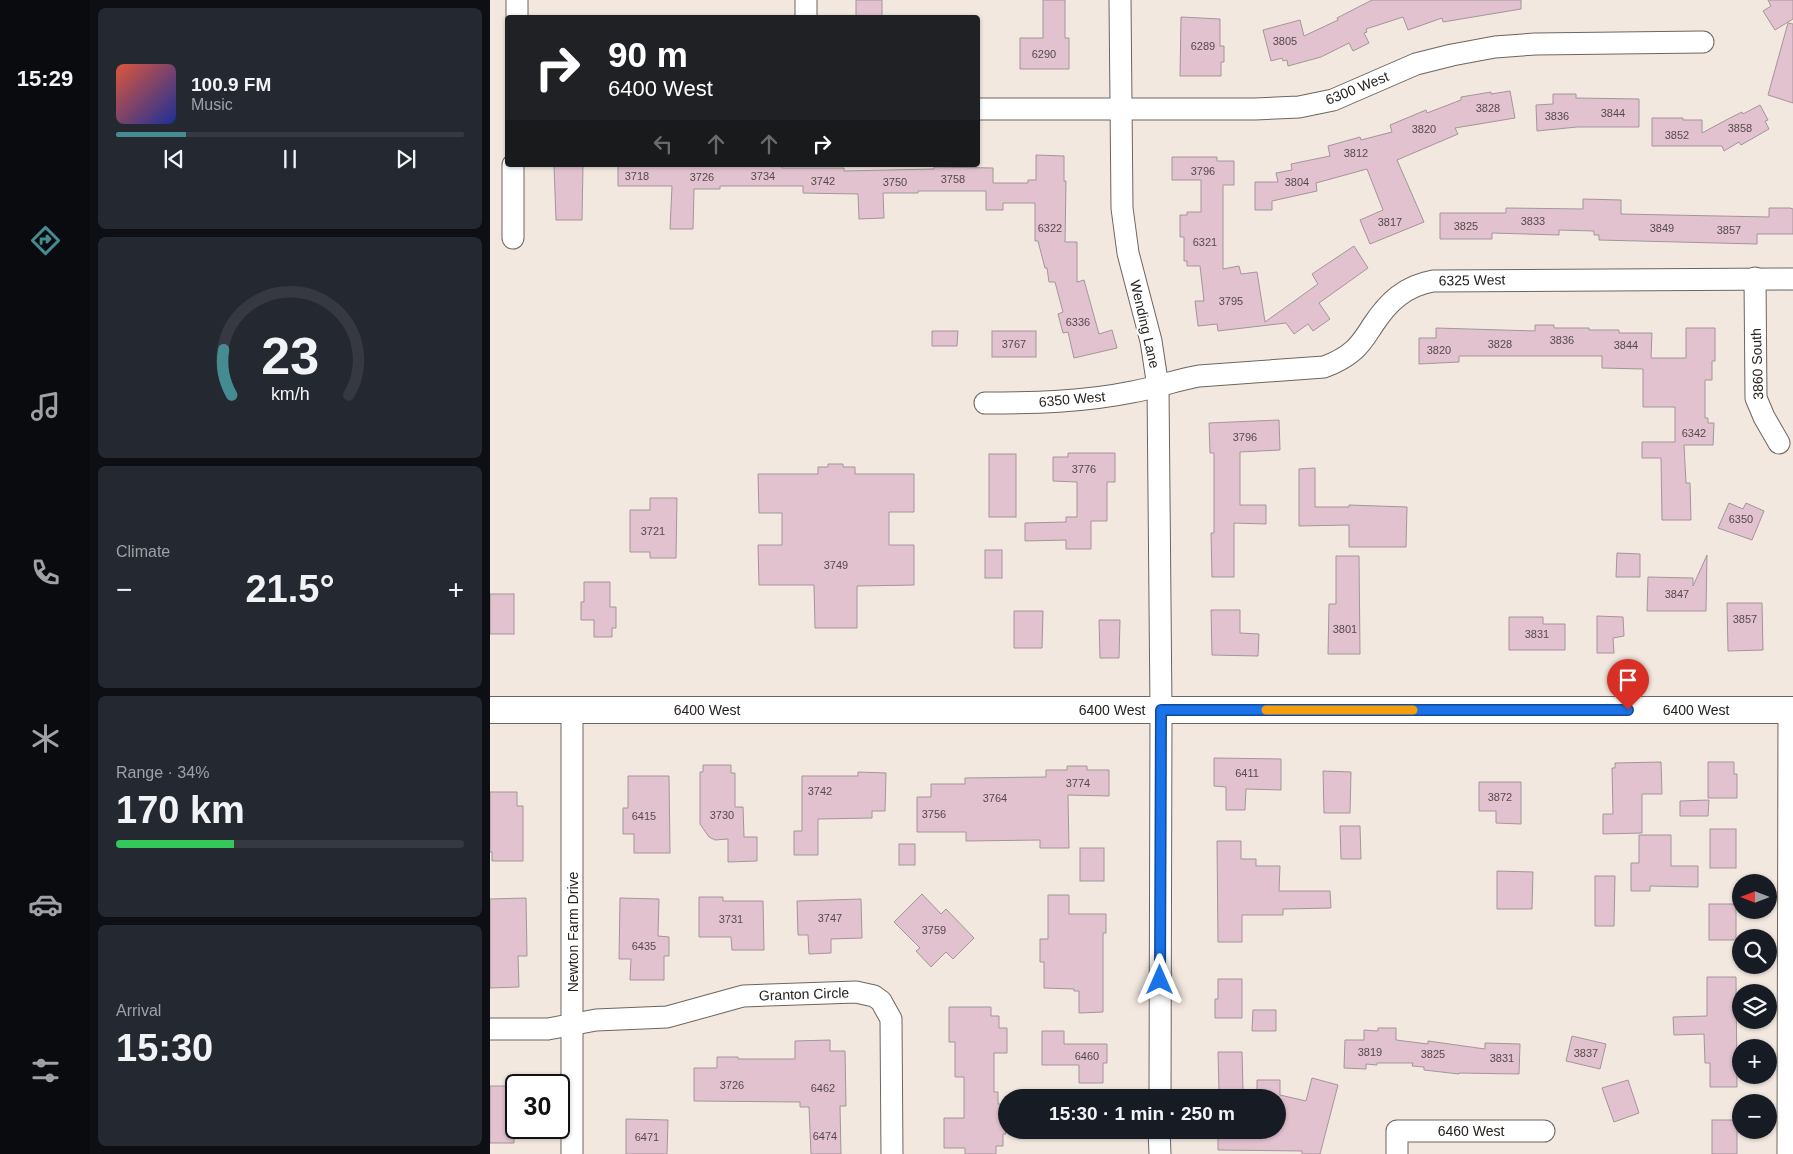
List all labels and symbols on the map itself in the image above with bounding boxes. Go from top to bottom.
house number: 3805 [1273,35,1297,47]
house number: 6289 [1191,40,1215,52]
house number: 6290 [1032,48,1056,60]
street label: 6300 West [1323,68,1391,108]
house number: 3828 [1476,102,1500,114]
house number: 3844 [1601,107,1625,119]
house number: 3836 [1545,110,1569,122]
house number: 3858 [1728,122,1752,134]
house number: 3820 [1412,123,1436,135]
house number: 3852 [1665,129,1689,141]
house number: 3812 [1344,147,1368,159]
house number: 3796 [1191,165,1215,177]
house number: 3718 [625,170,649,182]
house number: 3734 [751,170,775,182]
house number: 3726 [690,171,714,183]
house number: 3758 [941,173,965,185]
house number: 3742 [811,175,835,187]
house number: 3750 [883,176,907,188]
house number: 3804 [1285,176,1309,188]
house number: 3833 [1521,215,1545,227]
house number: 3817 [1378,216,1402,228]
house number: 3825 [1454,220,1478,232]
house number: 6322 [1038,222,1062,234]
house number: 3849 [1650,222,1674,234]
house number: 3857 [1717,224,1741,236]
house number: 6321 [1193,236,1217,248]
street label: 6325 West [1439,271,1506,289]
street label: Wending Lane [1127,278,1163,370]
house number: 3795 [1219,295,1243,307]
house number: 6336 [1066,316,1090,328]
street label: 3860 South [1748,328,1766,400]
house number: 3836 [1550,334,1574,346]
house number: 3767 [1002,338,1026,350]
house number: 3828 [1488,338,1512,350]
house number: 3844 [1614,339,1638,351]
house number: 3820 [1427,344,1451,356]
street label: 6350 West [1038,388,1106,410]
house number: 6342 [1682,427,1706,439]
house number: 3796 [1233,431,1257,443]
house number: 3776 [1072,463,1096,475]
house number: 6350 [1729,513,1753,525]
house number: 3721 [641,525,665,537]
house number: 3749 [824,559,848,571]
house number: 3847 [1665,588,1689,600]
house number: 3857 [1733,613,1757,625]
house number: 3801 [1333,623,1357,635]
house number: 3831 [1525,628,1549,640]
pin [1607,659,1649,710]
street label: 6400 West [674,702,740,718]
street label: 6400 West [1079,702,1145,718]
street label: 6400 West [1663,702,1729,718]
house number: 6411 [1235,767,1259,779]
house number: 3774 [1066,777,1090,789]
house number: 3742 [808,785,832,797]
house number: 3872 [1488,791,1512,803]
house number: 3764 [983,792,1007,804]
house number: 3756 [922,808,946,820]
house number: 3730 [710,809,734,821]
house number: 6415 [632,810,656,822]
street label: Newton Farm Drive [565,872,581,992]
north arrow [1732,874,1778,919]
house number: 3747 [818,912,842,924]
house number: 3731 [719,913,743,925]
house number: 3759 [922,924,946,936]
house number: 6435 [632,940,656,952]
position arrow [1133,953,1185,1005]
street label: Granton Circle [759,984,850,1004]
house number: 3819 [1358,1046,1382,1058]
house number: 3837 [1574,1047,1598,1059]
house number: 3825 [1421,1048,1445,1060]
house number: 6460 [1075,1050,1099,1062]
house number: 3831 [1490,1052,1514,1064]
speed limit sign: 30 [505,1074,570,1139]
house number: 3726 [720,1079,744,1091]
house number: 6462 [811,1082,835,1094]
street label: 6460 West [1438,1123,1504,1139]
house number: 6474 [813,1130,837,1142]
house number: 6471 [635,1131,659,1143]

